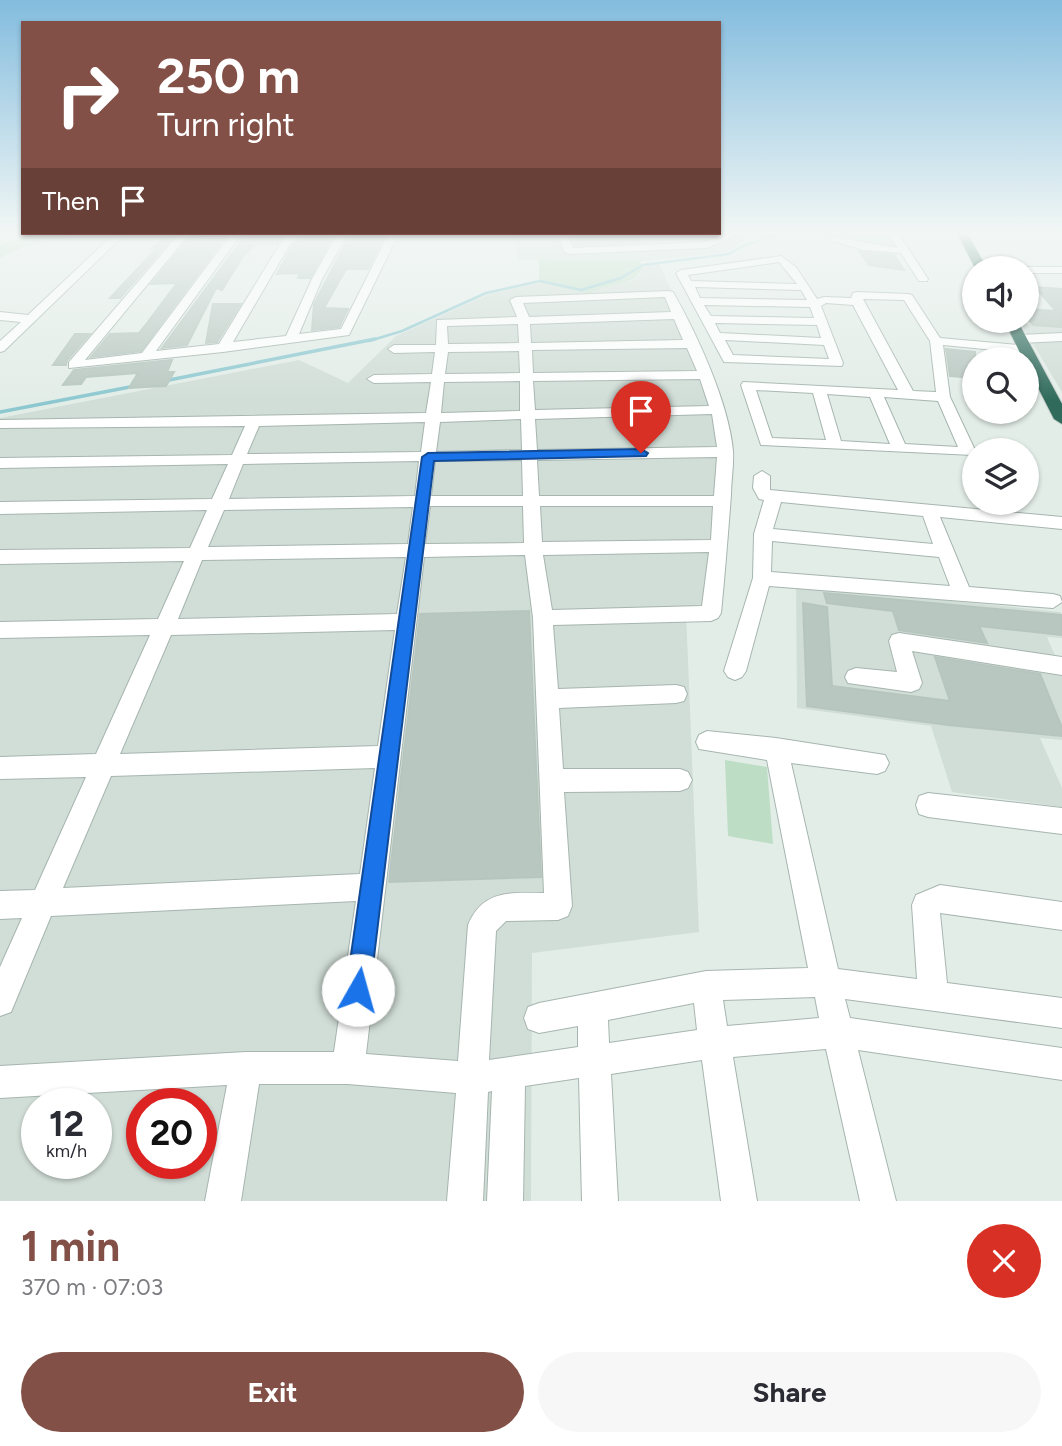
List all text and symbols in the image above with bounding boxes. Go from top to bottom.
text: 250 m [157,46,300,105]
icon: right [42,49,133,140]
text: Turn right [157,106,295,144]
icon: arrive [114,182,152,220]
text: Then [42,185,100,217]
map controls [962,256,1039,515]
button: sound [962,256,1039,333]
button: search [962,347,1039,424]
pin [611,381,671,453]
icon: arrive [622,392,660,430]
button: layers [962,438,1039,515]
position arrow [321,953,395,1027]
speed limit sign: 20 [126,1088,217,1179]
text: 12 [49,1103,84,1145]
text: km/h [46,1140,87,1162]
text: 1 min [21,1221,120,1272]
button: close [967,1224,1041,1298]
text: 370 m · 07:03 [21,1273,163,1301]
button: Exit [21,1352,524,1432]
button: Share [538,1352,1041,1432]

